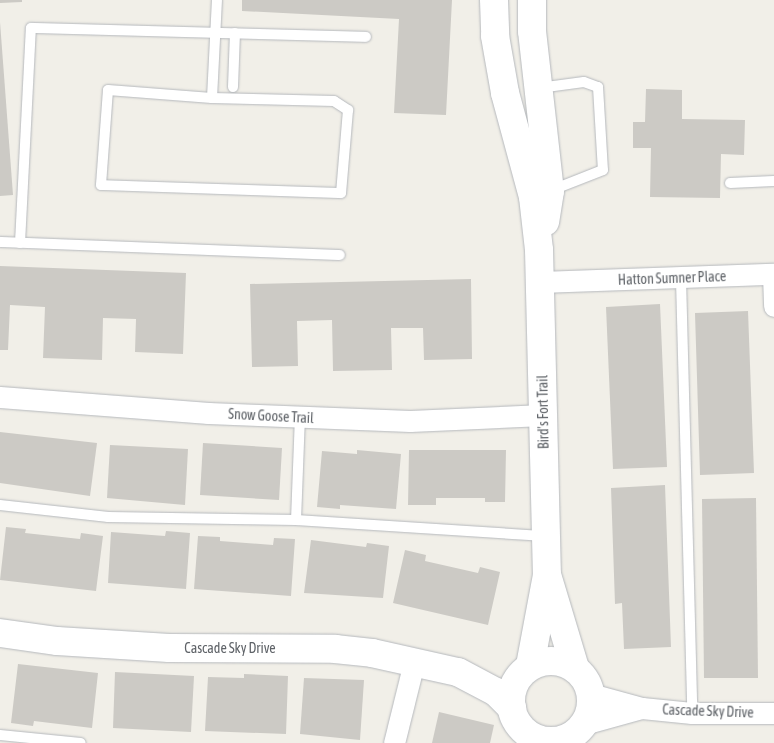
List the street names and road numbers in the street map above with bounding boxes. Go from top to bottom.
street label: Hatton Sumner Place [618,268,726,288]
street label: Bird's Fort Trail [534,375,552,449]
street label: Snow Goose Trail [228,405,314,427]
street label: Cascade Sky Drive [184,640,276,656]
street label: Cascade Sky Drive [662,701,754,721]

